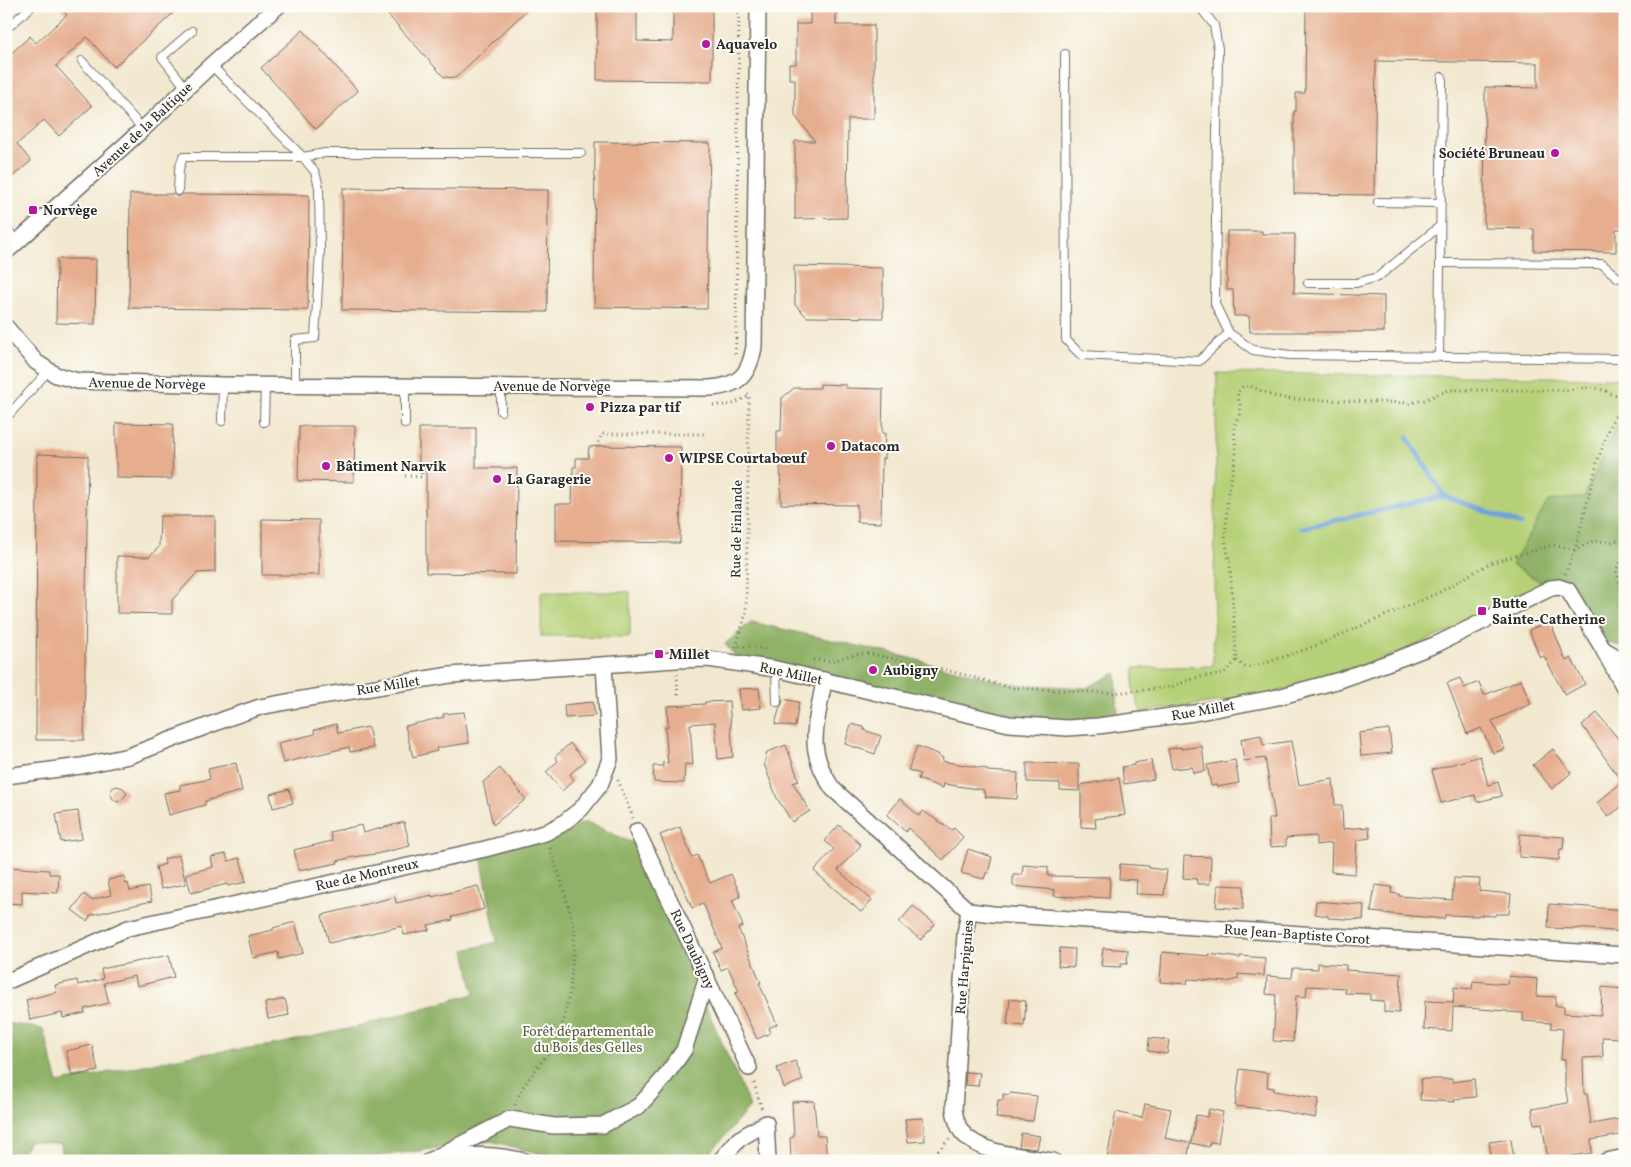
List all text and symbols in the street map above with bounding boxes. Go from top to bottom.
place label: Aquavelo [716,36,777,55]
marker: Aquavelo [700,38,712,50]
street label: Avenue de la Baltique [89,78,198,182]
place label: Société Bruneau [1439,145,1545,164]
marker: Société Bruneau [1549,147,1561,159]
place label: Norvège [43,202,97,221]
marker: Norvège [27,204,39,216]
street label: Avenue de Norvège [88,374,206,395]
street label: Avenue de Norvège [493,378,611,397]
place label: Pizza par tif [600,399,682,418]
marker: Pizza par tif [584,401,596,413]
place label: Datacom [841,438,900,457]
marker: Datacom [825,440,837,452]
place label: WIPSE Courtabœuf [679,450,807,469]
marker: WIPSE Courtabœuf [663,452,675,464]
place label: Bâtiment Narvik [336,458,447,477]
marker: Bâtiment Narvik [320,460,332,472]
place label: La Garagerie [507,471,591,490]
marker: La Garagerie [491,473,503,485]
street label: Rue de Finlande [727,479,748,578]
place label: Butte Sainte-Catherine [1492,595,1605,630]
marker: Butte Sainte-Catherine [1476,605,1488,617]
place label: Millet [669,646,709,665]
marker: Millet [653,648,665,660]
street label: Rue Millet [757,659,824,690]
place label: Aubigny [883,662,939,681]
marker: Aubigny [867,664,879,676]
street label: Rue Millet [355,672,421,701]
street label: Rue Millet [1170,697,1237,726]
street label: Rue de Montreux [314,854,421,897]
street label: Rue Daubigny [665,906,719,993]
street label: Rue Harpignies [952,919,979,1015]
street label: Rue Jean-Baptiste Corot [1223,921,1371,950]
park label: Forêt départementale du Bois des Gelles [522,1023,654,1058]

